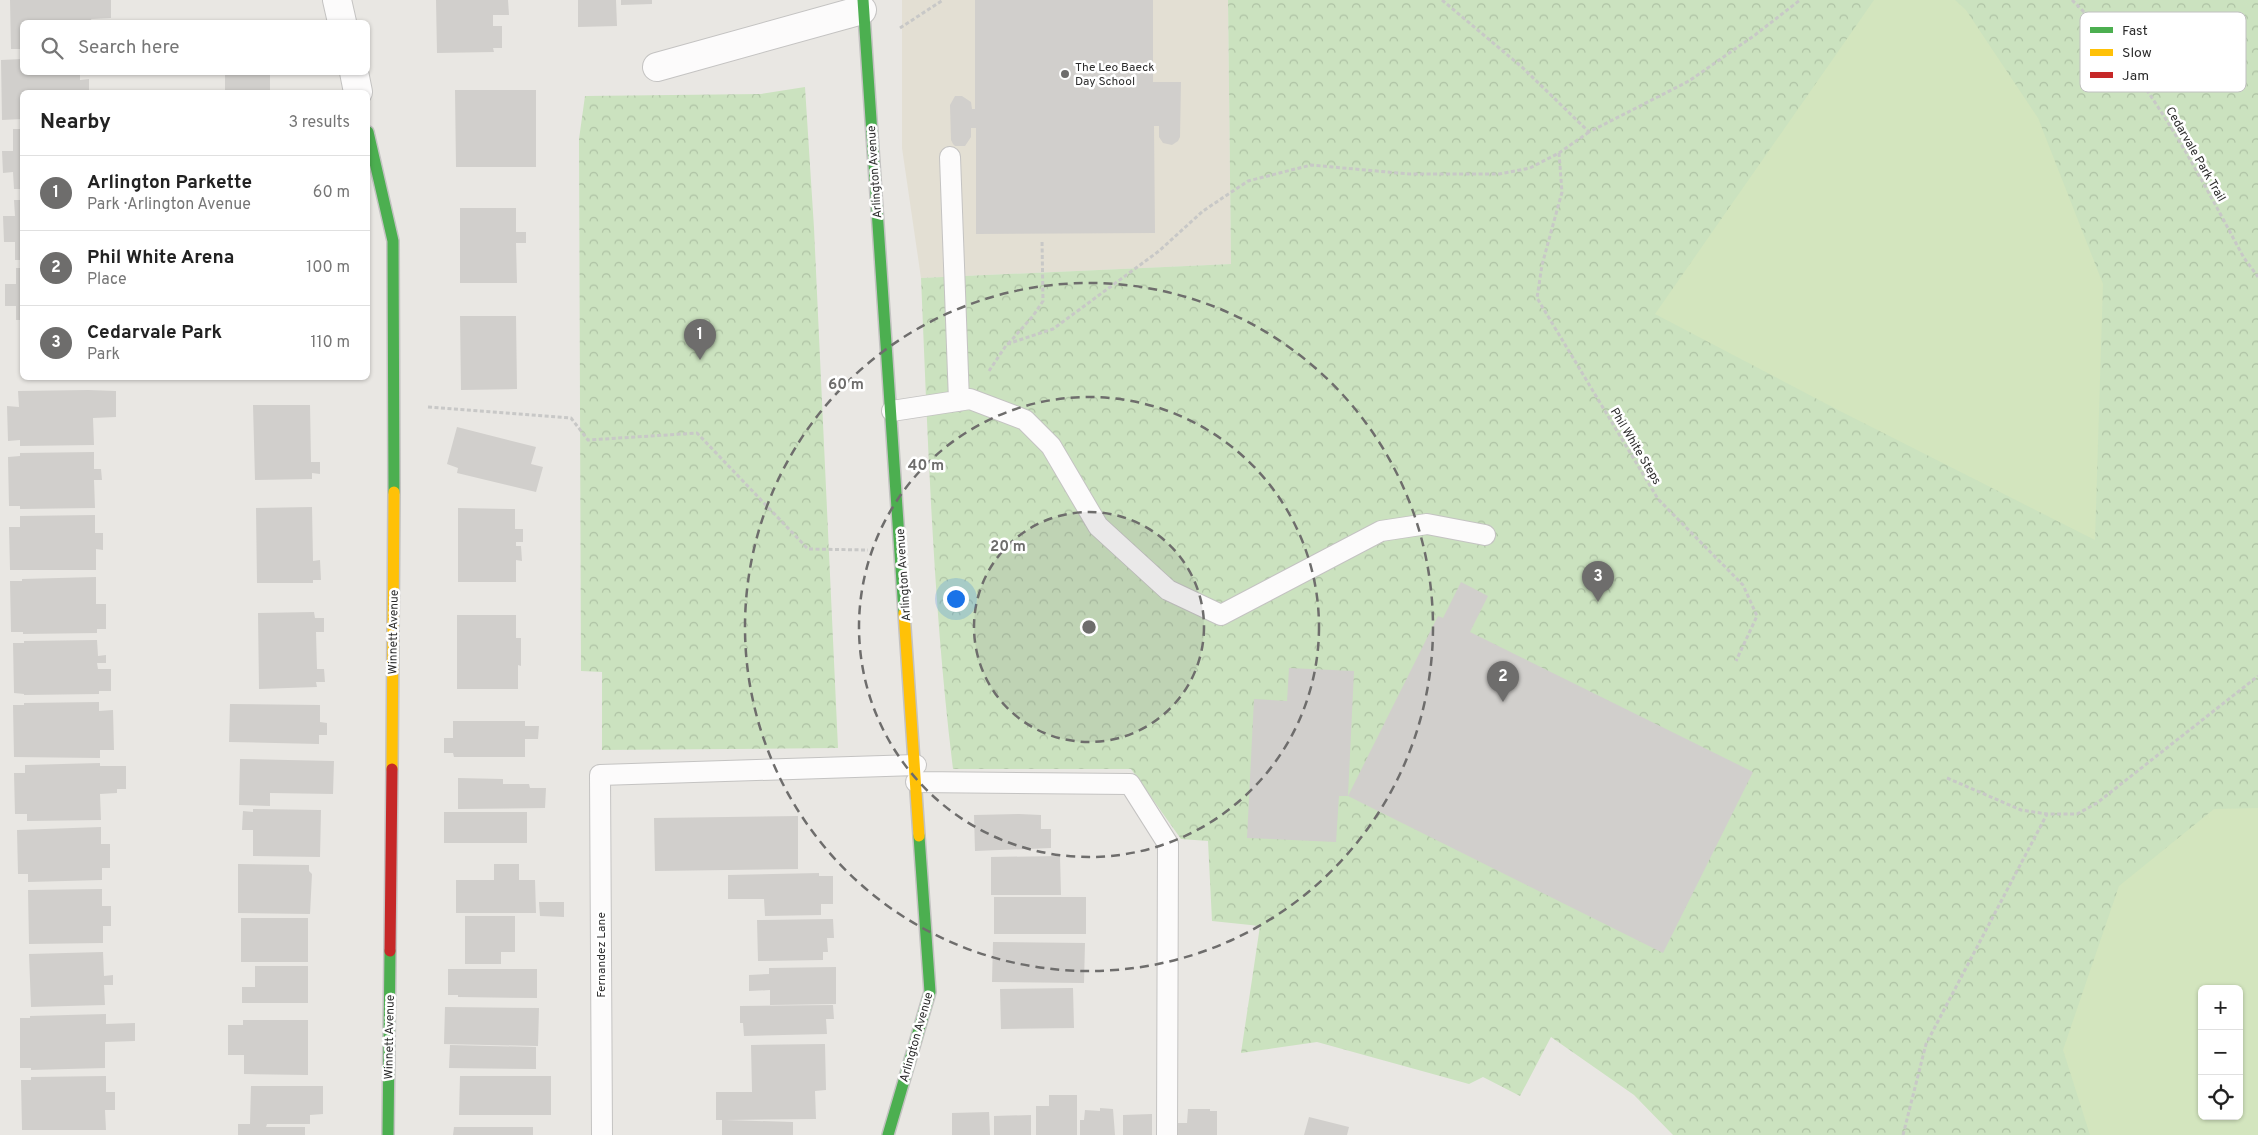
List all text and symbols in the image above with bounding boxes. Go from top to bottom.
legend [2080,12,2246,92]
search box [20,20,370,75]
text: Fast [2122,23,2148,40]
icon: search [38,34,66,62]
text: Search here [78,36,180,60]
text: Slow [2122,45,2152,62]
place label: The Leo Baeck Day School [1075,60,1155,90]
marker: The Leo Baeck Day School [1059,68,1071,80]
text: Jam [2122,68,2149,85]
street label: Cedarvale Park Trail [2161,104,2229,205]
text: Nearby [40,109,111,136]
text: 3 results [288,113,350,133]
street label: Arlington Avenue [864,125,886,219]
text: Arlington Parkette [87,171,252,195]
text: 1 [53,183,59,203]
text: 60 m [313,183,350,203]
text: Park · Arlington Avenue [87,195,251,215]
text: Phil White Arena [87,246,234,270]
text: 2 [51,258,61,278]
text: 100 m [306,258,350,278]
text: Place [87,270,127,290]
pin: 1 [684,319,716,360]
text: Cedarvale Park [87,321,222,345]
text: 3 [51,333,61,353]
text: 110 m [310,333,350,353]
text: Park [87,345,120,365]
text: 60 m [828,376,864,395]
street label: Phil White Steps [1606,405,1664,488]
text: 40 m [908,457,944,476]
street label: Arlington Avenue [893,528,915,622]
text: 20 m [990,538,1026,557]
pin: 3 [1582,561,1614,602]
your location [943,586,969,612]
street label: Winnett Avenue [385,590,403,674]
centre of rings [1080,618,1098,636]
pin: 2 [1487,661,1519,702]
street label: Fernandez Lane [594,912,610,998]
map controls [2198,985,2243,1120]
button: + [2198,985,2243,1030]
street label: Arlington Avenue [896,990,937,1084]
street label: Winnett Avenue [381,995,399,1079]
button: − [2198,1030,2243,1075]
button: locate [2198,1075,2243,1120]

